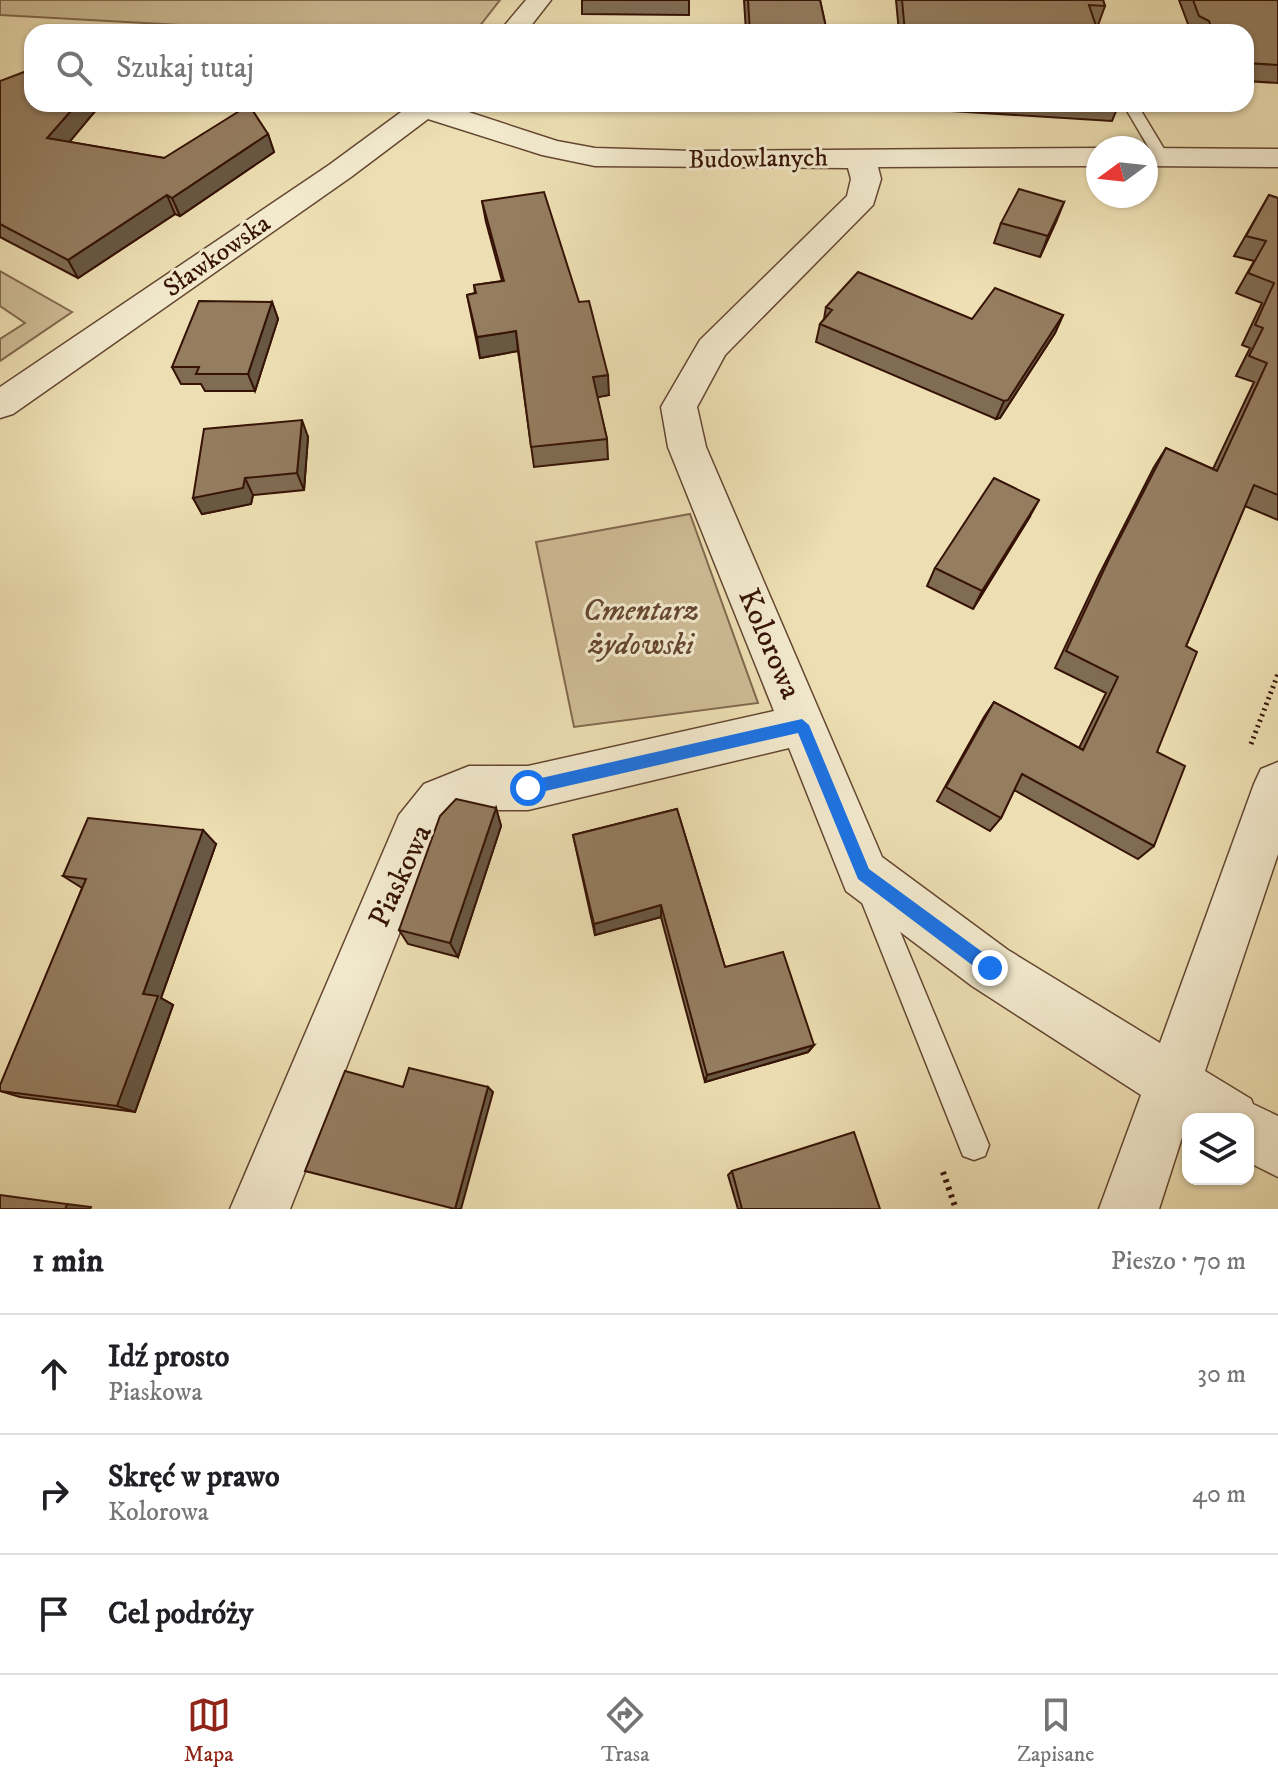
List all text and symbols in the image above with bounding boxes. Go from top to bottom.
search box [24,24,1254,112]
icon: search [52,46,96,90]
text: Szukaj tutaj [116,50,254,87]
north arrow [1086,136,1158,208]
street label: Budowlanych [688,141,829,177]
street label: Sławkowska [157,207,277,305]
street label: Kolorowa [729,583,809,705]
park label: Cmentarz żydowski [583,593,699,664]
route start [510,770,546,806]
street label: Piaskowa [361,819,441,933]
route end [972,950,1008,986]
map controls [1182,1113,1254,1185]
button: layers [1182,1113,1254,1185]
text: 1 min [32,1240,104,1282]
text: Pieszo · 70 m [1111,1245,1246,1278]
text: Idź prosto [108,1339,229,1376]
icon: ahead [32,1352,76,1396]
text: 30 m [1197,1358,1246,1391]
text: Piaskowa [108,1376,202,1409]
text: Skręć w prawo [108,1459,280,1496]
icon: right [32,1472,76,1516]
text: 40 m [1192,1478,1246,1511]
text: Kolorowa [108,1496,209,1529]
icon: arrive [32,1592,76,1636]
text: Cel podróży [108,1596,253,1633]
tab: Mapa [184,1693,234,1768]
tab: Trasa [601,1693,650,1768]
tab: Zapisane [1017,1693,1094,1768]

